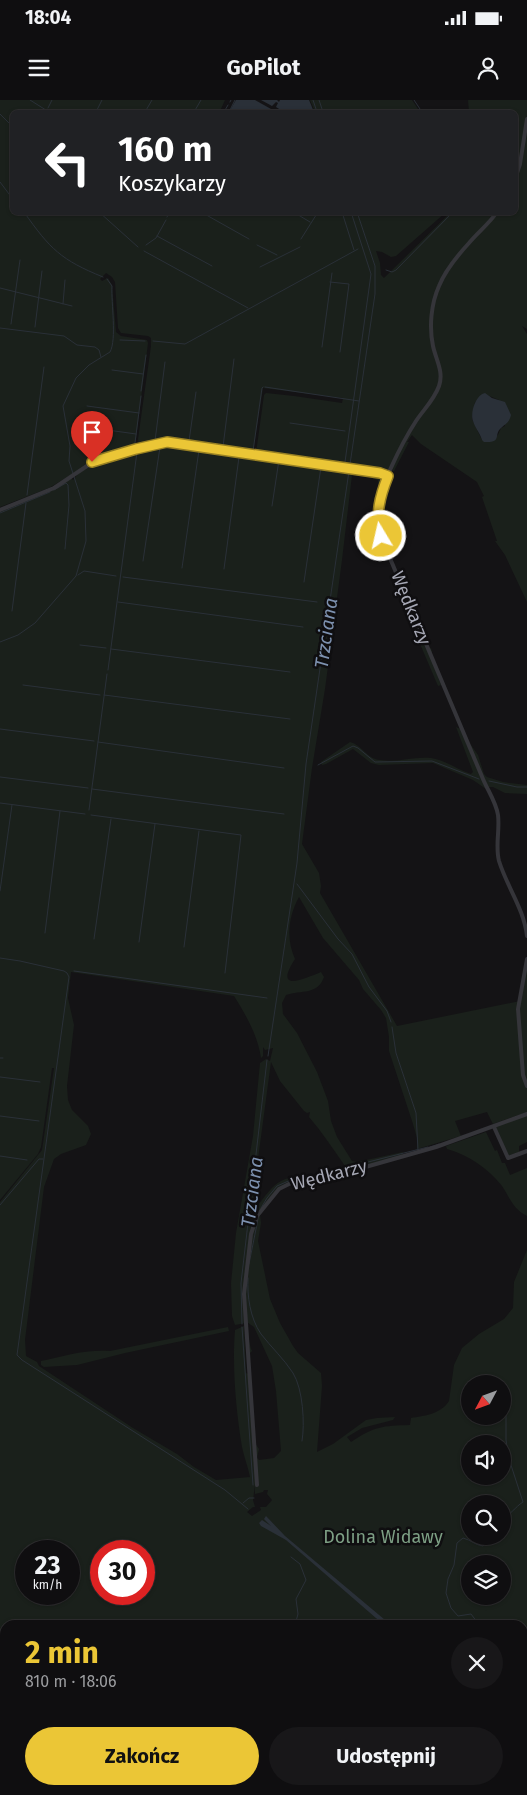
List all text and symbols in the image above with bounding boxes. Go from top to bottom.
text: 18:04 [25,6,71,29]
icon: menu [25,54,53,82]
text: GoPilot [226,54,301,81]
icon: person [474,54,502,82]
text: 160 m [118,128,212,170]
icon: left [35,130,100,195]
text: Koszykarzy [118,170,226,197]
pin [71,411,113,462]
icon: arrive [78,418,106,446]
position arrow [354,509,406,561]
street label: Wędkarzy [386,568,436,648]
water label: Trzciana [310,596,342,670]
water label: Trzciana [236,1155,268,1229]
street label: Wędkarzy [289,1155,369,1195]
north arrow [461,1375,511,1425]
map controls [461,1375,511,1605]
button: sound [461,1435,511,1485]
button: search [461,1495,511,1545]
park label: Dolina Widawy [323,1526,443,1548]
speed limit sign: 30 [90,1540,155,1605]
text: 23 [35,1551,60,1581]
button: layers [461,1555,511,1605]
text: km/h [33,1578,62,1592]
text: 2 min [25,1635,99,1671]
button: close [451,1637,503,1689]
text: 810 m · 18:06 [25,1672,117,1691]
button: Zakończ [25,1727,259,1785]
button: Udostępnij [269,1727,503,1785]

